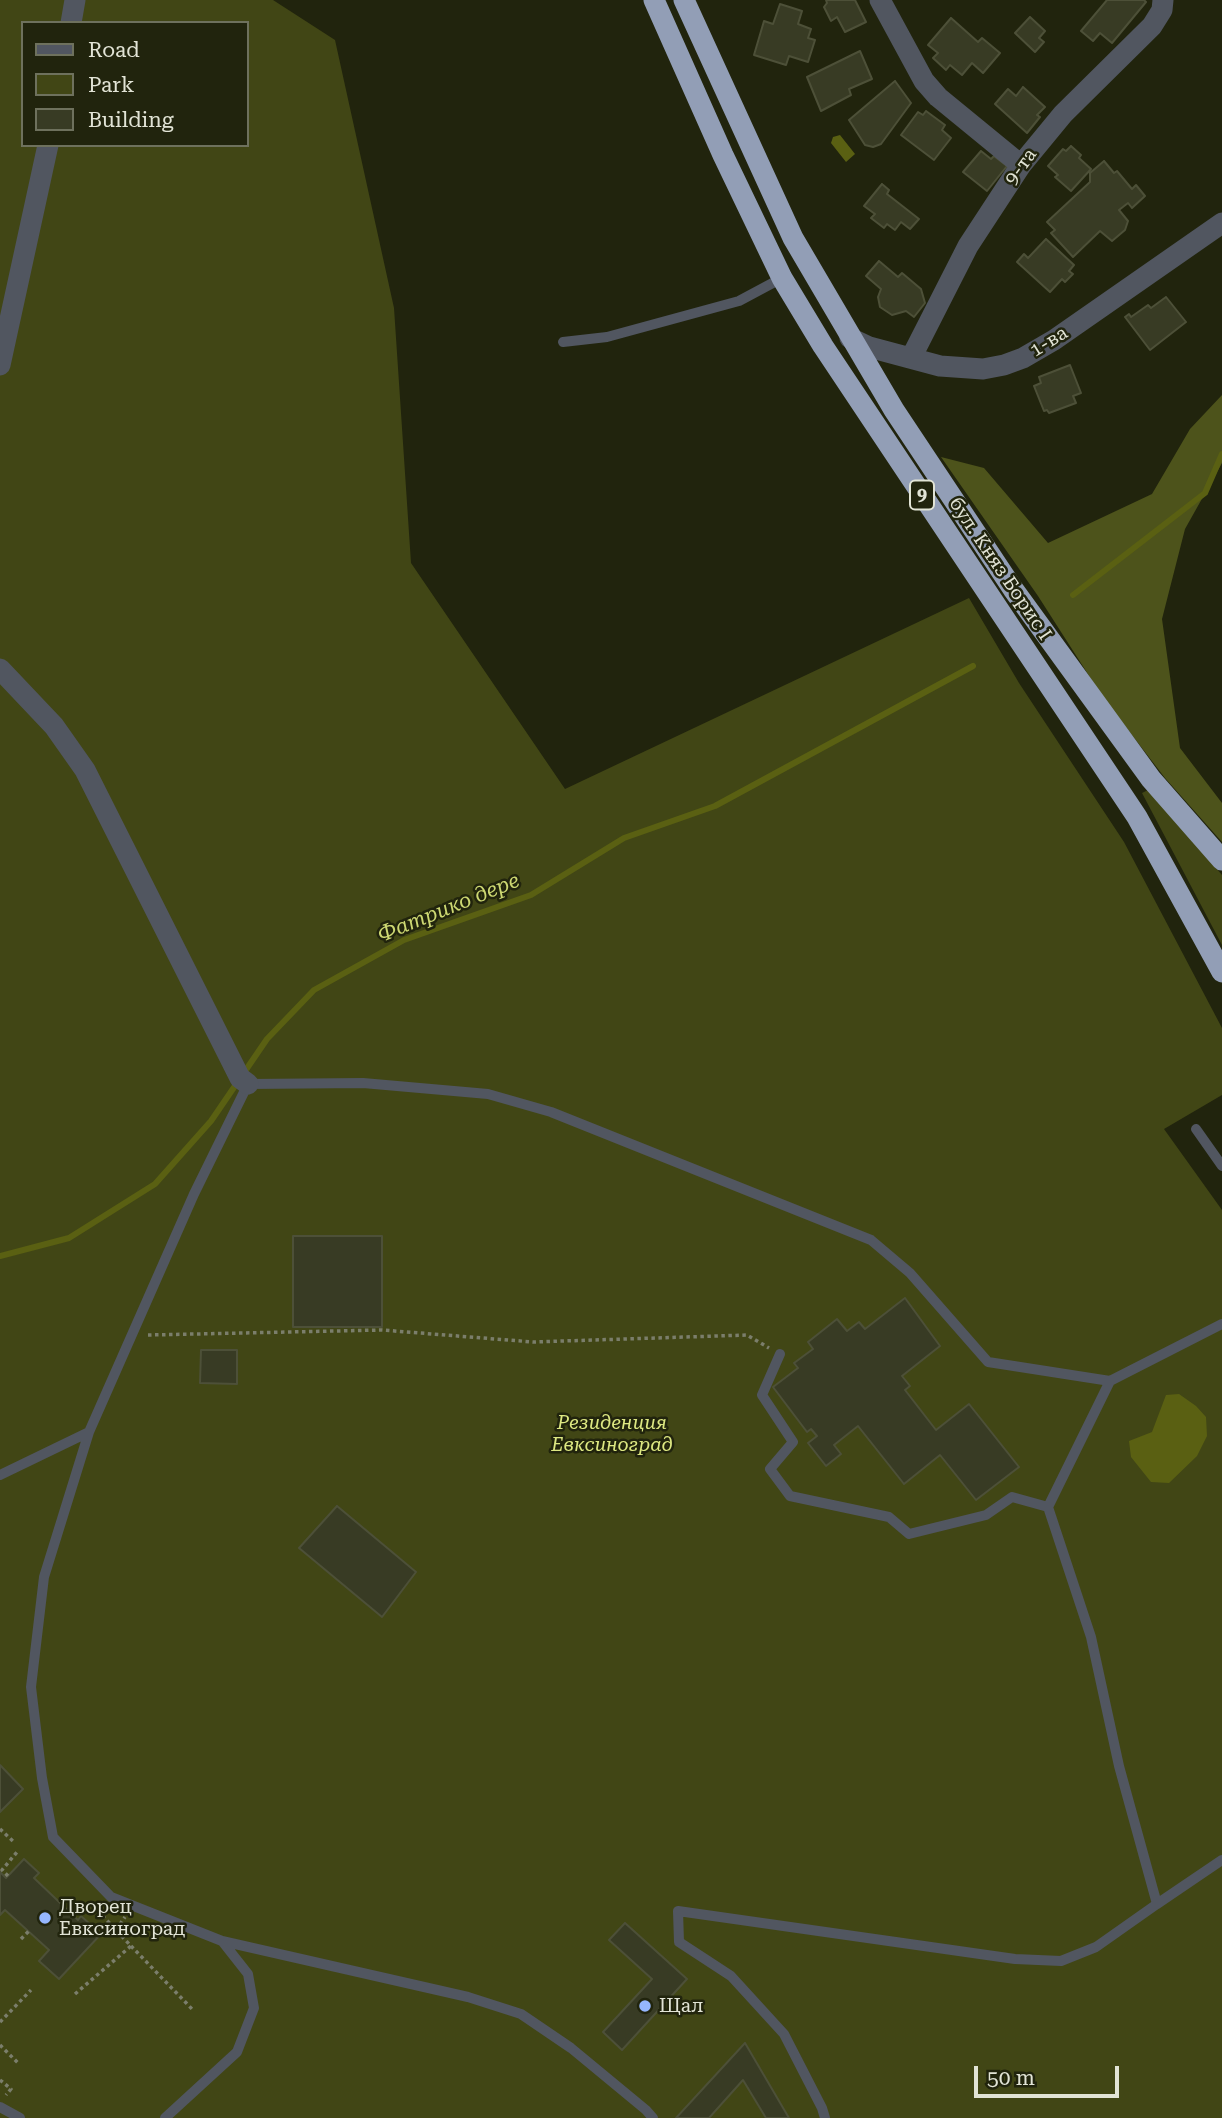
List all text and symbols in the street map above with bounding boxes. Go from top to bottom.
legend [21,21,248,147]
text: Road [88,38,140,62]
text: Park [88,73,134,97]
text: Building [88,108,174,132]
street label: 9-та [1000,144,1042,190]
street label: 1-ва [1026,322,1072,362]
road number: 9 [910,480,934,509]
street label: бул. Княз Борис I [944,493,1056,645]
water label: Фатрико дере [375,868,523,948]
park label: Резиденция Евксиноград [551,1412,673,1456]
place label: Дворец Евксиноград [59,1896,185,1940]
marker: Дворец Евксиноград [37,1910,53,1926]
place label: Щал [659,1995,703,2017]
marker: Щал [637,1998,653,2014]
scale bar [977,2052,1122,2096]
text: 50 m [987,2066,1035,2090]

